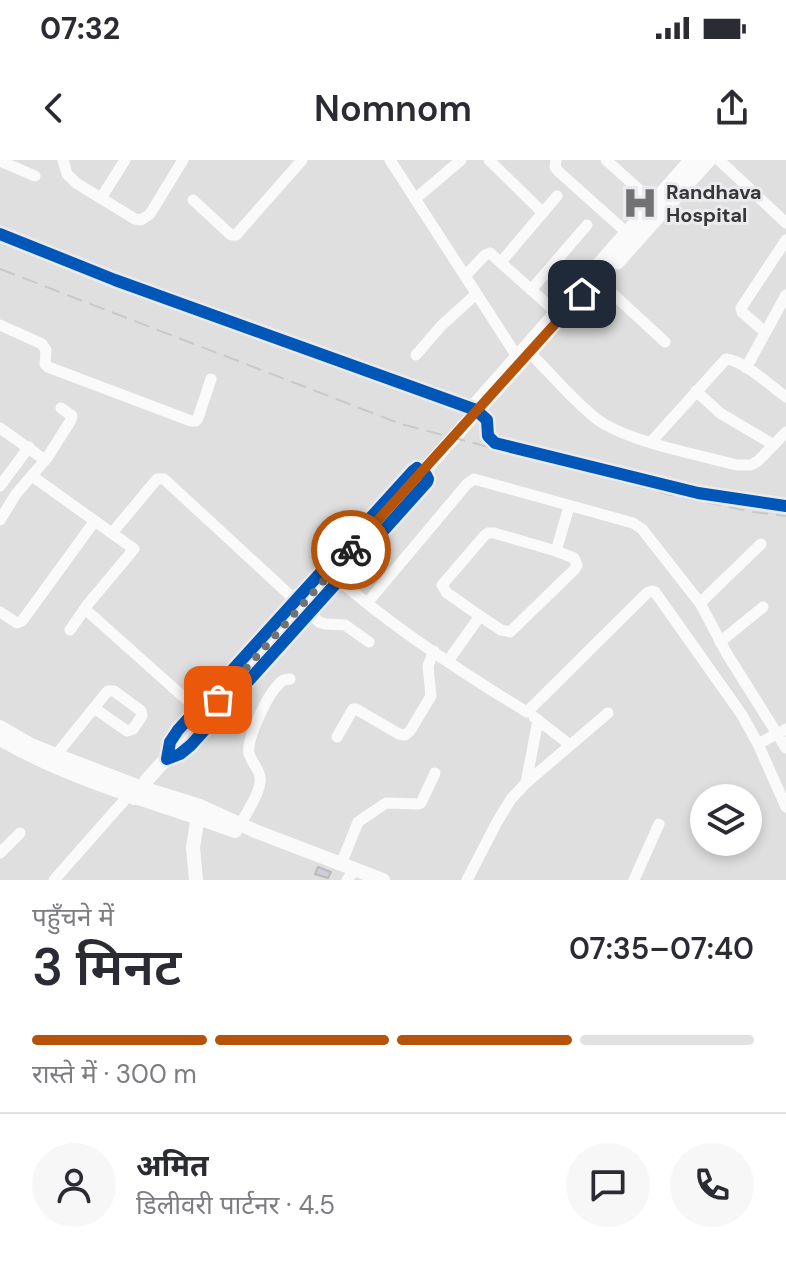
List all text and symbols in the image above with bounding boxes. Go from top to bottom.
text: 07:32 [40,9,120,48]
text: Nomnom [314,85,472,132]
icon: back [32,86,76,130]
icon: share [710,86,754,130]
place label: Randhava Hospital [666,179,762,228]
hospital icon: Randhava Hospital [621,184,659,222]
pin [548,260,616,328]
icon: home [560,272,604,316]
courier [311,510,391,590]
icon: bike [329,528,373,572]
pin [184,666,252,734]
icon: bag [196,678,240,722]
map controls [690,784,762,856]
button: layers [690,784,762,856]
text: पहुँचने में [32,900,114,934]
text: 07:35–07:40 [569,929,754,968]
text: 3 मिनट [32,933,181,1001]
text: रास्ते में · 300 m [32,1057,197,1091]
button: person [32,1143,116,1227]
button: chat [566,1143,650,1227]
button: phone [670,1143,754,1227]
text: अमित [136,1146,209,1185]
text: डिलीवरी पार्टनर · 4.5 [136,1188,335,1222]

